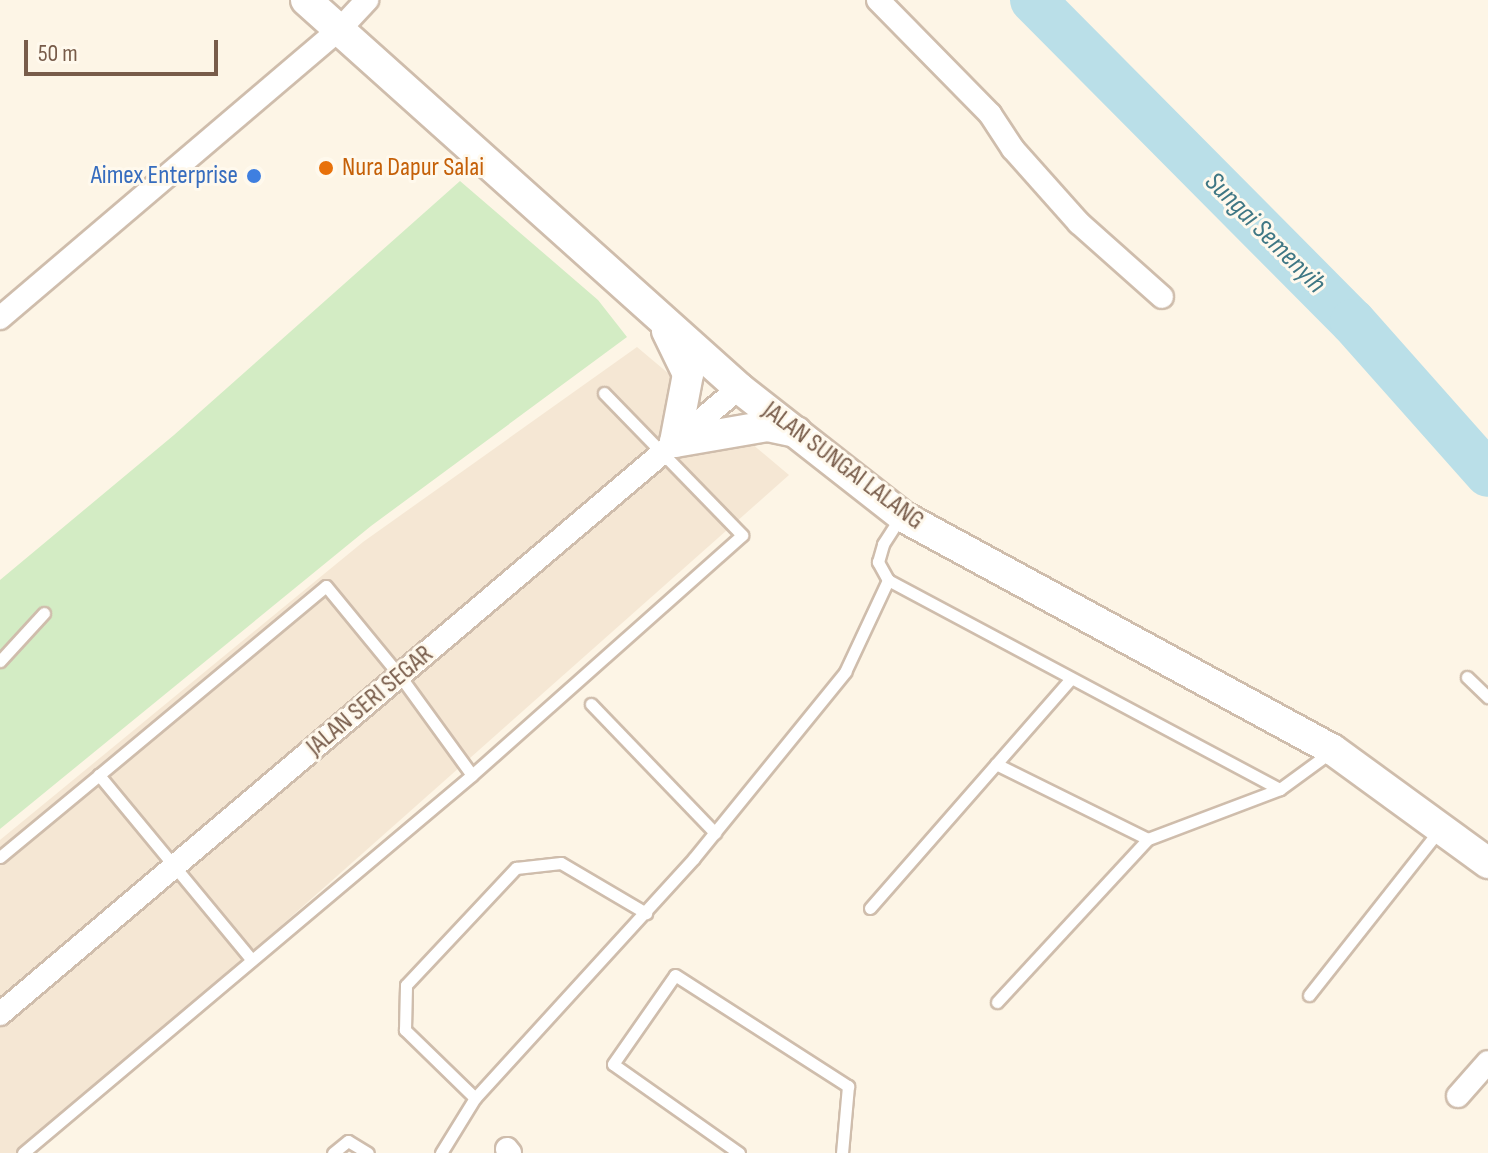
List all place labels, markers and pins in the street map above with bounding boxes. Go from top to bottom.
place label: Nura Dapur Salai [342,152,484,184]
marker: Nura Dapur Salai [317,159,335,177]
place label: Aimex Enterprise [91,160,238,192]
marker: Aimex Enterprise [245,167,263,185]

